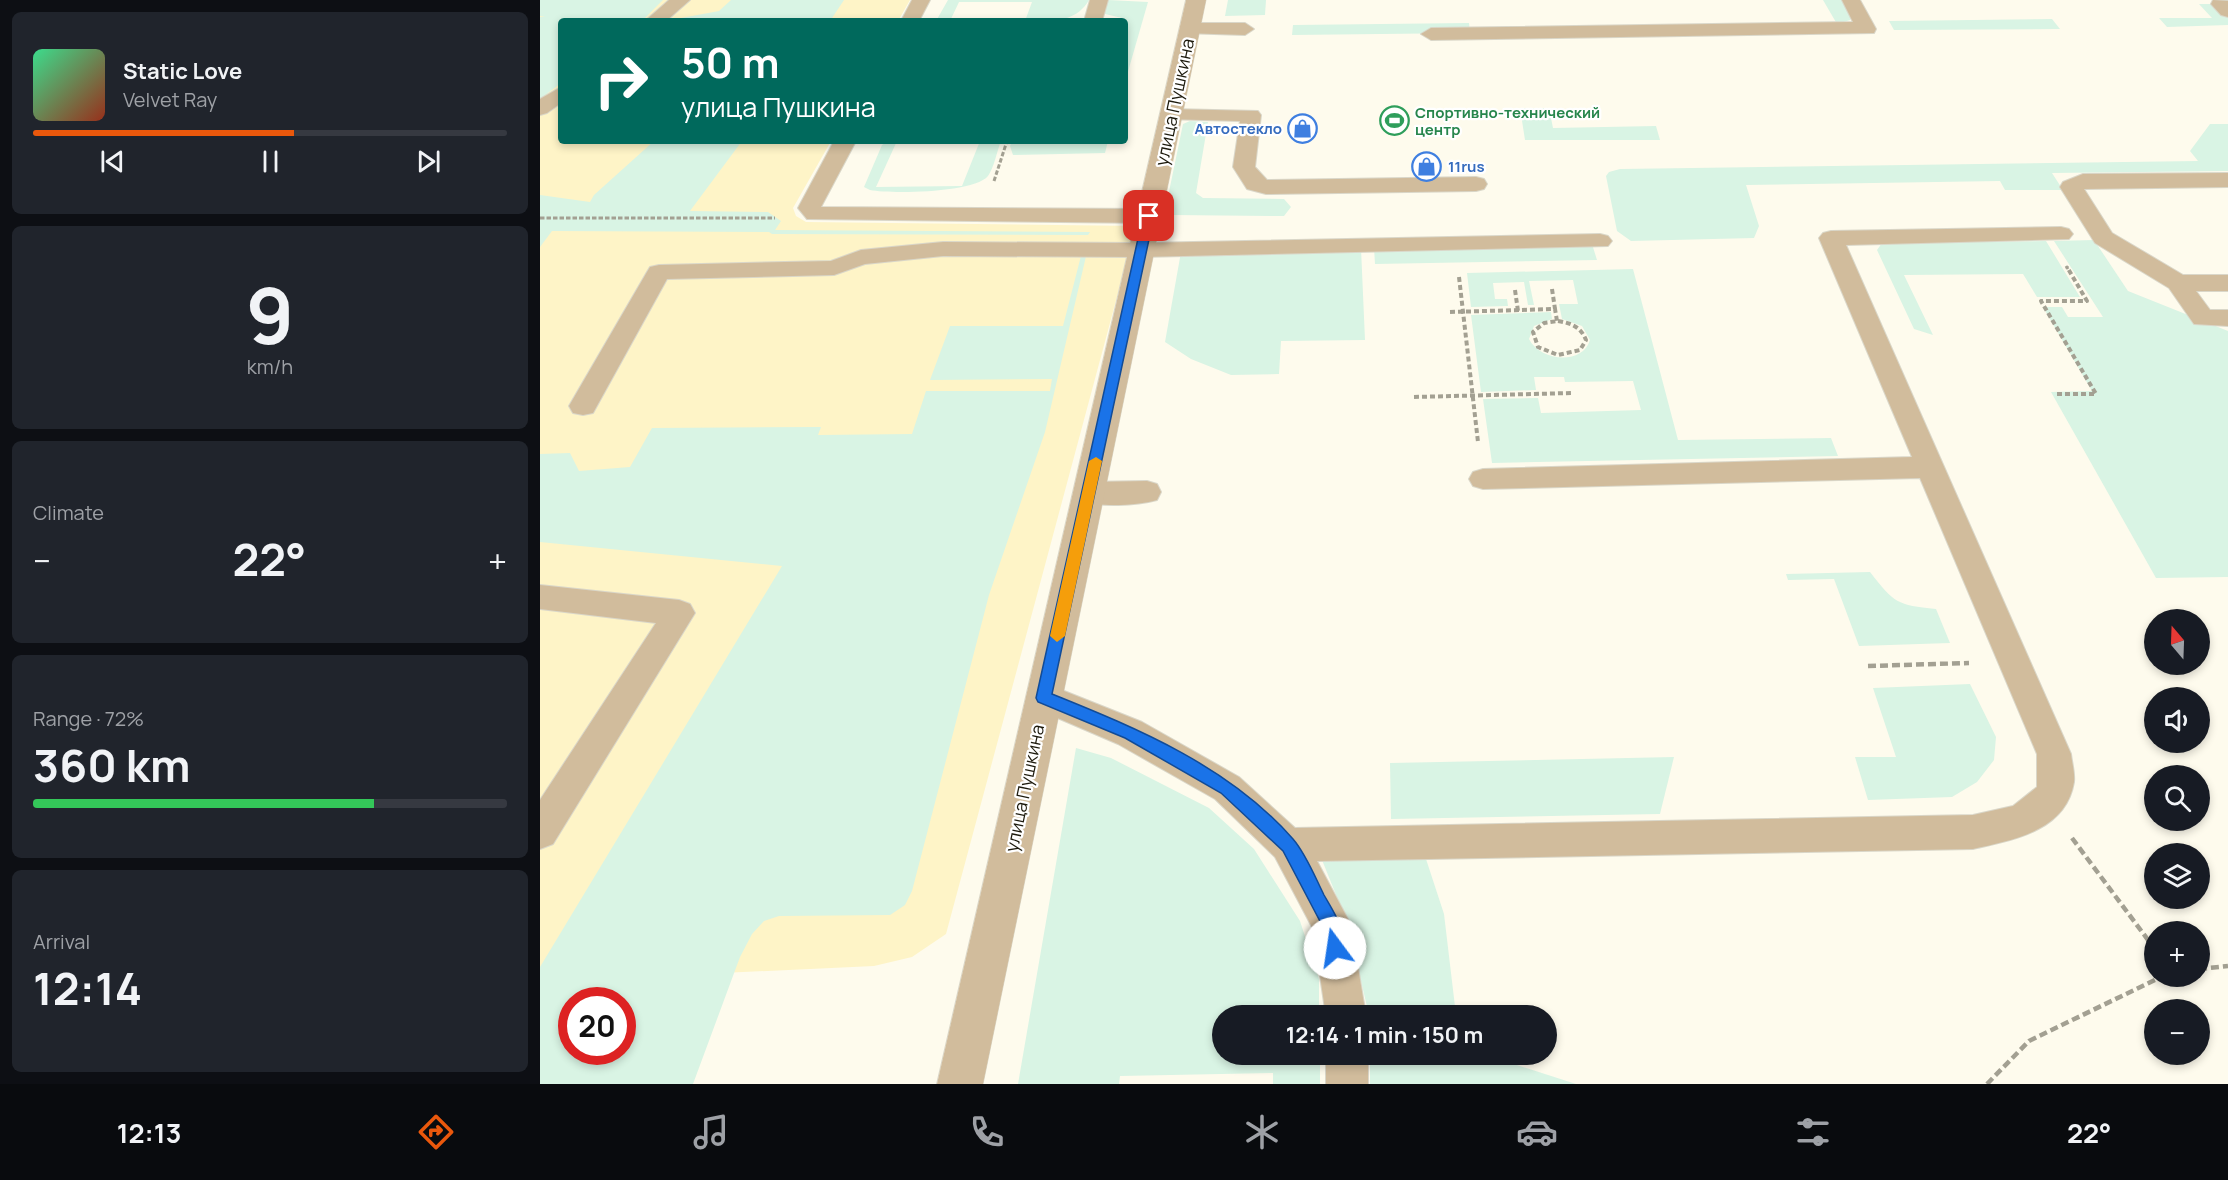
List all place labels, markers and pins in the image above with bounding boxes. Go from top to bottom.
place label: Спортивно-технический центр [1415,102,1600,140]
sports icon: Спортивно-технический центр [1378,105,1410,137]
shop icon: Автостекло [1287,112,1319,144]
place label: Автостекло [1195,118,1282,139]
shop icon: 11rus [1411,150,1443,182]
place label: 11rus [1448,156,1485,177]
pin [1123,190,1174,241]

